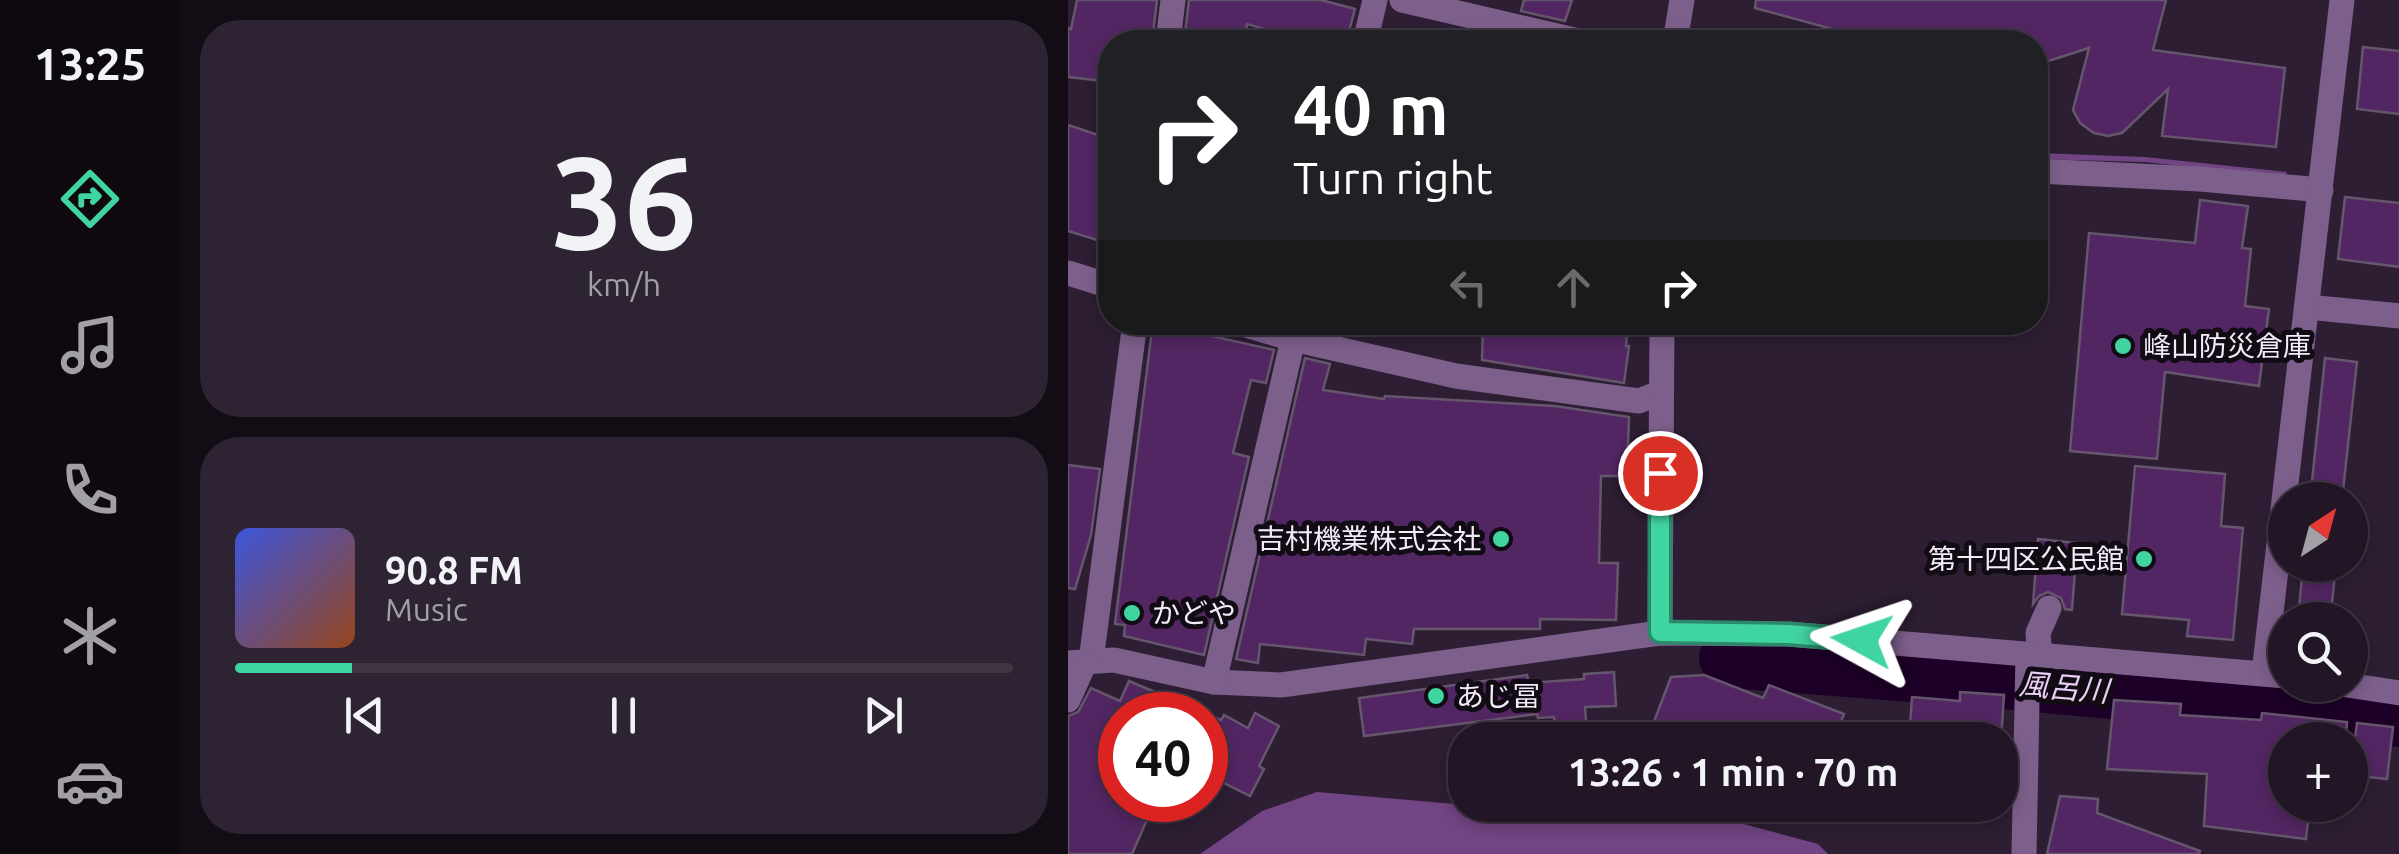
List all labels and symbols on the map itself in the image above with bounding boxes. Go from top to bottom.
place label: 峰山防災倉庫 [2143,330,2311,361]
marker: 峰山防災倉庫 [2112,335,2134,357]
pin [1618,431,1703,516]
north arrow [2268,482,2368,582]
place label: 吉村機業株式会社 [1257,523,1481,554]
marker: 吉村機業株式会社 [1490,528,1512,550]
place label: 第十四区公民館 [1928,543,2124,574]
marker: 第十四区公民館 [2133,548,2155,570]
position arrow [1810,588,1914,692]
place label: かどや [1152,597,1236,628]
marker: かどや [1121,602,1143,624]
water label: 風呂川 [2018,666,2113,708]
place label: あじ冨 [1456,680,1540,711]
marker: あじ冨 [1425,685,1447,707]
speed limit sign: 40 [1098,692,1228,822]

